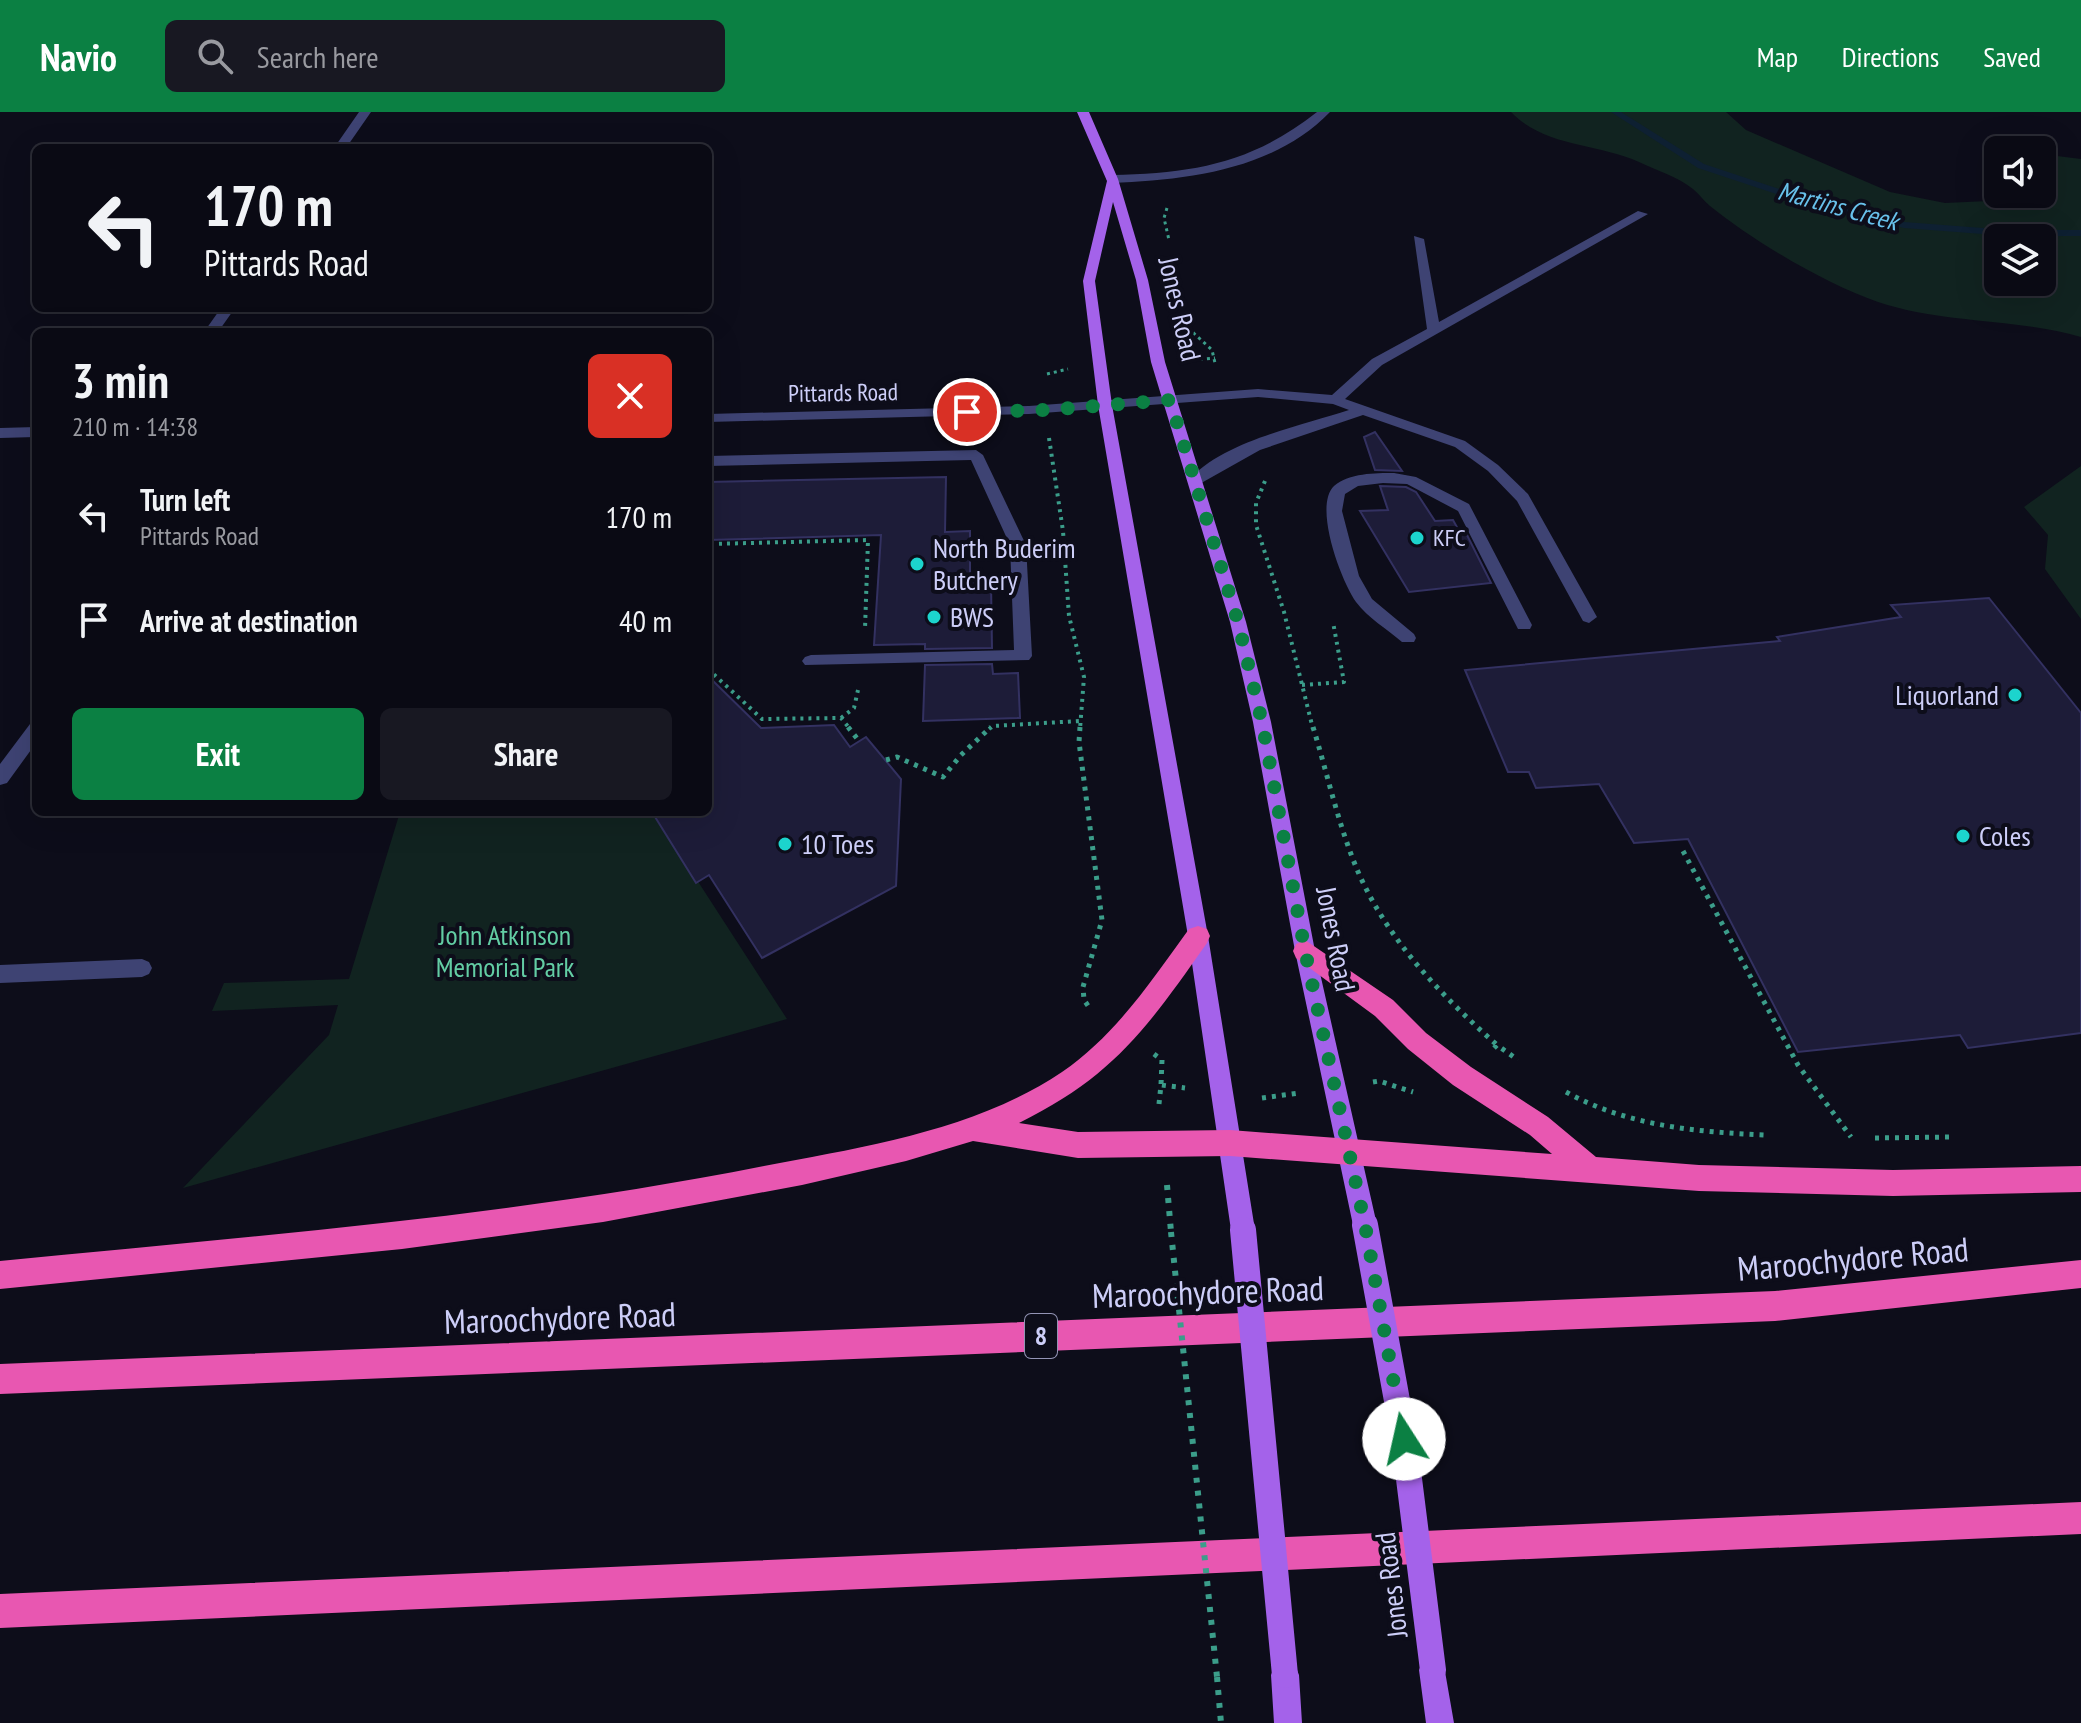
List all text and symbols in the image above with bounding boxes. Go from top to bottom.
search box [165,20,725,92]
text: Navio [40,32,117,81]
icon: search [193,34,237,78]
text: Search here [257,37,379,76]
text: Map [1757,38,1798,75]
text: Directions [1842,38,1939,75]
text: Saved [1983,38,2041,75]
map controls [1984,136,2056,296]
button: sound [1984,136,2056,208]
text: 170 m [204,169,333,241]
water label: Martins Creek [1774,174,1905,238]
icon: left [72,176,176,280]
button: layers [1984,224,2056,296]
text: Pittards Road [204,239,369,286]
street label: Jones Road [1150,252,1210,365]
text: 3 min [72,349,169,411]
button: close [588,354,672,438]
street label: Pittards Road [788,376,898,409]
pin [933,378,1001,446]
icon: arrive [945,390,989,434]
text: 210 m · 14:38 [72,410,198,443]
text: Turn left [140,480,230,519]
icon: left [72,494,116,538]
text: 170 m [606,497,672,536]
text: Pittards Road [140,519,259,552]
place label: KFC [1433,522,1466,553]
place label: North Buderim Butchery [933,529,1075,598]
marker: KFC [1408,529,1426,547]
marker: North Buderim Butchery [908,555,926,573]
icon: arrive [72,598,116,642]
place label: BWS [950,598,994,635]
text: Arrive at destination [140,601,358,640]
text: 40 m [619,601,672,640]
marker: BWS [925,608,943,626]
place label: Liquorland [1895,676,1999,713]
marker: Liquorland [2006,686,2024,704]
button: Exit [72,708,364,800]
button: Share [380,708,672,800]
place label: Coles [1979,817,2031,854]
place label: 10 Toes [801,825,874,862]
marker: Coles [1954,827,1972,845]
marker: 10 Toes [776,835,794,853]
street label: Jones Road [1308,882,1365,994]
park label: John Atkinson Memorial Park [436,916,575,985]
street label: Maroochydore Road [1736,1226,1970,1290]
street label: Maroochydore Road [1091,1265,1325,1317]
street label: Maroochydore Road [443,1291,677,1343]
road number: 8 [1025,1314,1057,1358]
position arrow [1362,1397,1446,1481]
street label: Jones Road [1366,1530,1415,1641]

